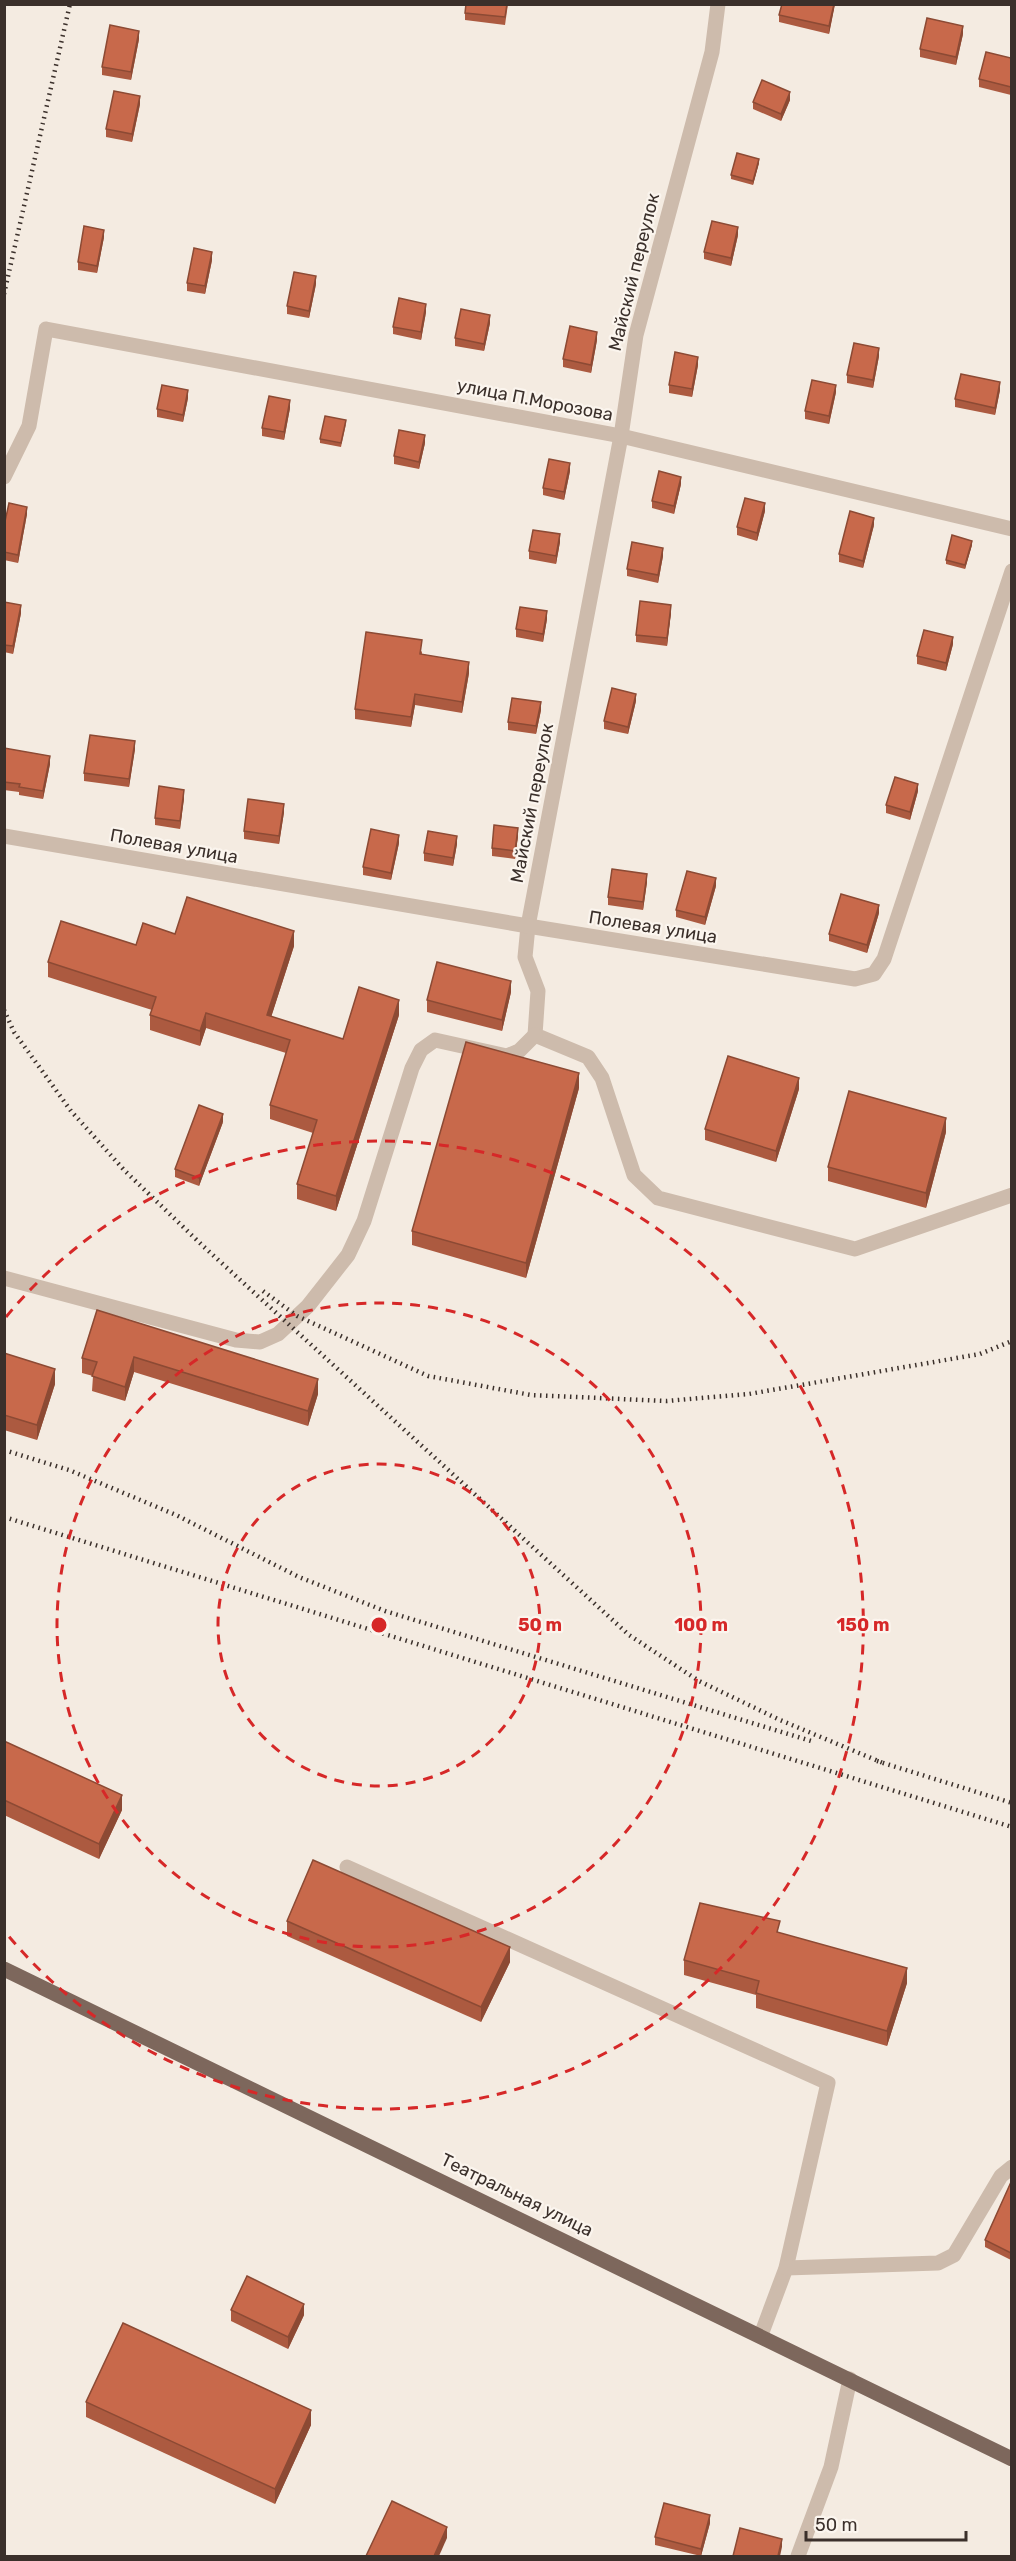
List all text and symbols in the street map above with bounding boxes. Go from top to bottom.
street label: Майский переулок [604,190,664,353]
street label: улица П.Морозова [455,374,615,426]
street label: Майский переулок [506,721,558,885]
street label: Полевая улица [108,824,240,868]
street label: Полевая улица [587,906,719,948]
text: 50 m [518,1614,562,1636]
text: 100 m [674,1614,728,1636]
text: 150 m [836,1614,890,1636]
centre of rings [369,1615,389,1635]
street label: Театральная улица [437,2149,597,2241]
scale bar [806,2504,966,2542]
text: 50 m [815,2514,858,2536]

